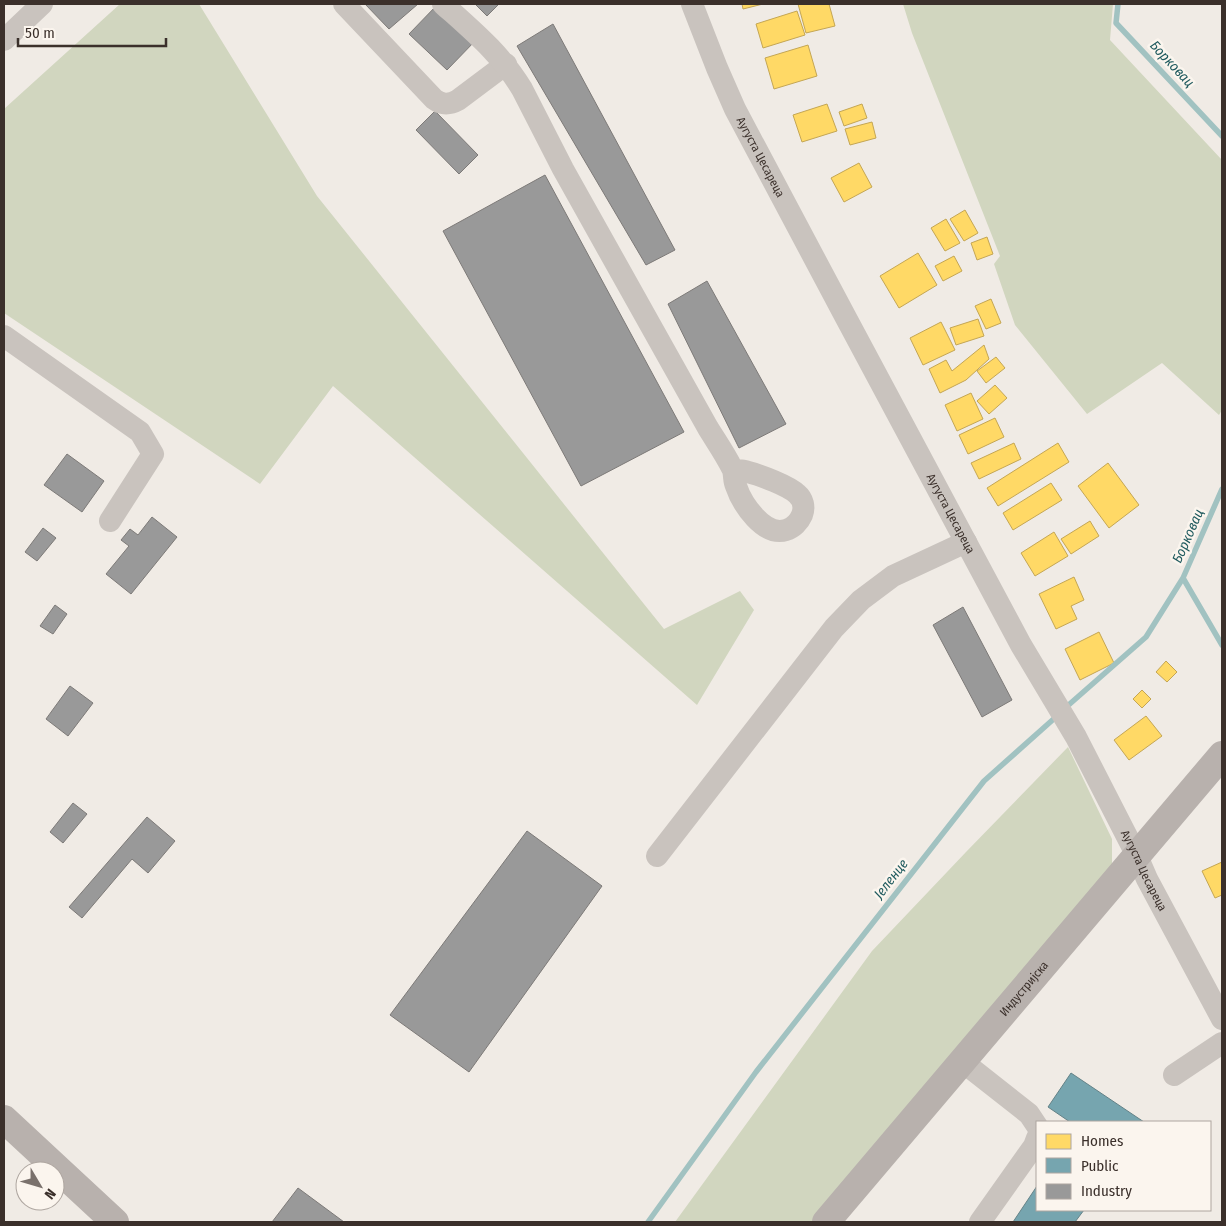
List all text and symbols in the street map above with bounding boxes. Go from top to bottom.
scale bar [18,15,165,47]
text: 50 m [25,24,55,42]
water label: Борковац [1146,37,1198,91]
street label: Аугуста Цесареца [734,115,788,200]
street label: Аугуста Цесареца [924,471,978,556]
water label: Борковац [1169,506,1207,566]
street label: Аугуста Цесареца [1118,828,1170,914]
water label: Јеленце [870,856,912,903]
street label: Индустријска [997,958,1051,1019]
legend [1036,1121,1211,1211]
text: Homes [1081,1132,1123,1150]
text: Public [1081,1157,1119,1175]
north arrow [15,1161,65,1211]
text: Industry [1081,1182,1132,1200]
text: N [41,1185,59,1202]

